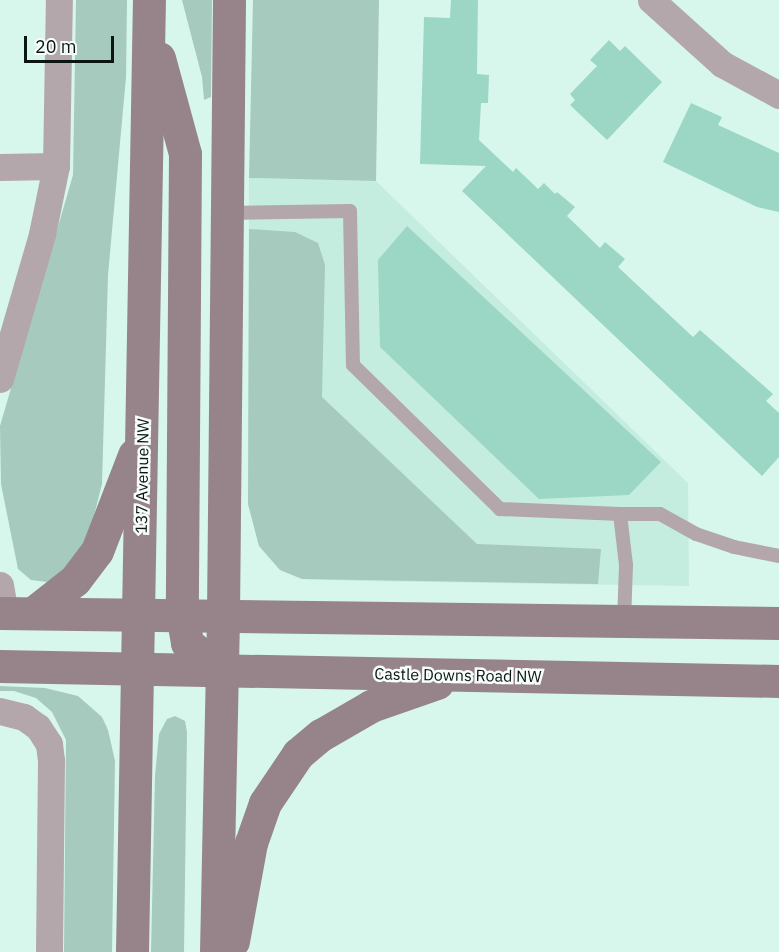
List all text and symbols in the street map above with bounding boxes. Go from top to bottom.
scale bar [27,24,117,62]
text: 20 m [35,35,77,58]
street label: 137 Avenue NW [131,418,153,534]
street label: Castle Downs Road NW [374,664,542,686]

